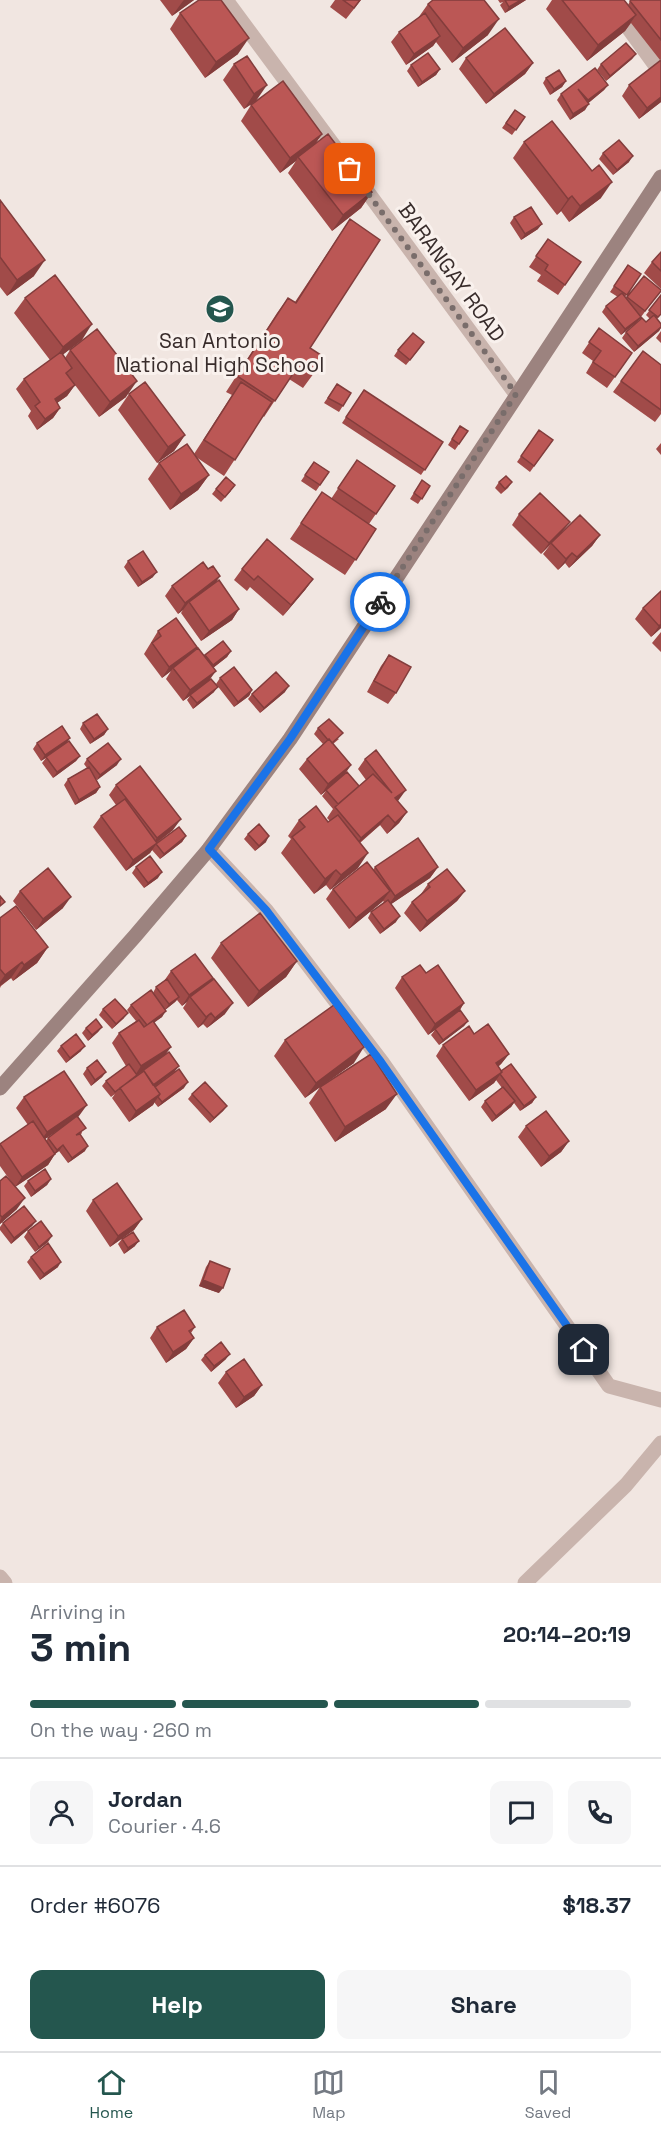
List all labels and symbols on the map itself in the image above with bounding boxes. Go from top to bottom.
pin [324,143,375,194]
street label: BARANGAY ROAD [393,197,511,347]
school or university icon: San Antonio National High School [204,293,236,325]
place label: San Antonio National High School [116,327,324,378]
courier [350,572,410,632]
pin [558,1324,609,1375]

